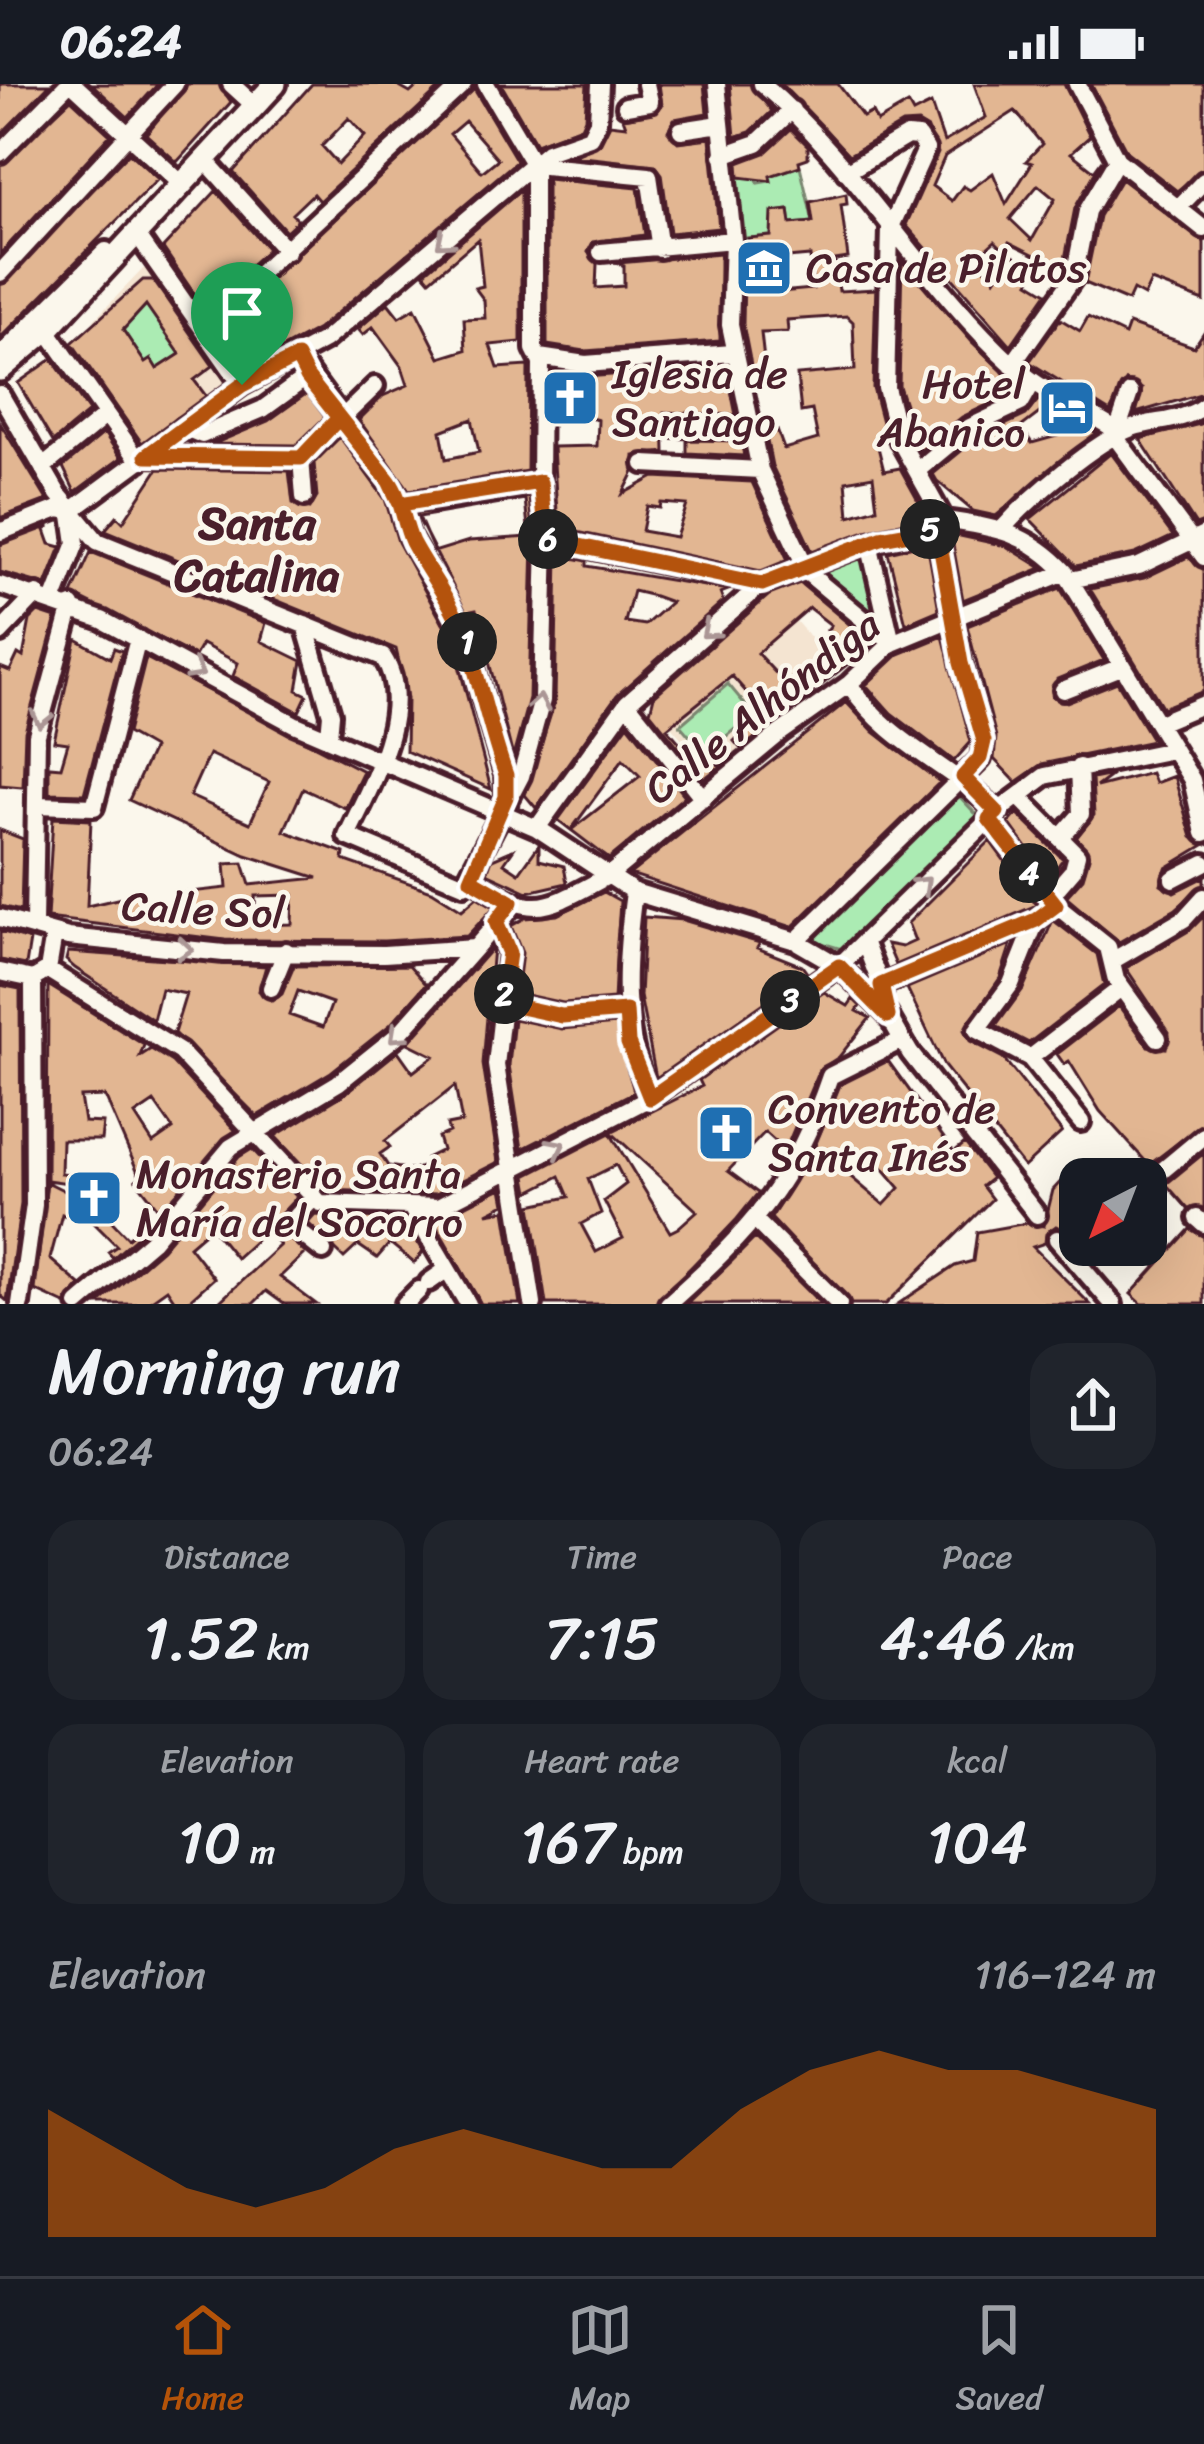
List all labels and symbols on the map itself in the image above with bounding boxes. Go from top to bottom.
one-way arrow [436,226,458,248]
place label: Casa de Pilatos [806,231,1087,305]
museum icon: Casa de Pilatos [733,237,795,299]
pin [191,262,293,385]
place label: Iglesia de Santiago [610,337,788,459]
place label: Hotel Abanico [876,347,1026,469]
church icon: Iglesia de Santiago [539,367,601,429]
hotel icon: Hotel Abanico [1036,377,1098,439]
district label: Santa Catalina [173,484,340,616]
pin: 5 [900,499,960,559]
pin: 6 [518,509,578,569]
street label: Calle Alhóndiga [627,589,898,824]
pin: 1 [437,612,497,672]
one-way arrow [701,617,723,638]
one-way arrow [184,656,206,679]
one-way arrow [526,693,551,713]
one-way arrow [30,709,55,729]
pin: 4 [999,843,1059,903]
street label: Calle Sol [120,869,287,951]
one-way arrow [909,877,931,899]
one-way arrow [176,936,195,962]
pin: 2 [474,964,534,1024]
pin: 3 [760,970,820,1030]
one-way arrow [389,1021,411,1043]
place label: Convento de Santa Inés [768,1072,996,1194]
church icon: Convento de Santa Inés [695,1102,757,1164]
place label: Monasterio Santa María del Socorro [136,1137,463,1259]
one-way arrow [545,1137,566,1161]
north arrow [1059,1158,1167,1266]
church icon: Monasterio Santa María del Socorro [63,1167,125,1229]

